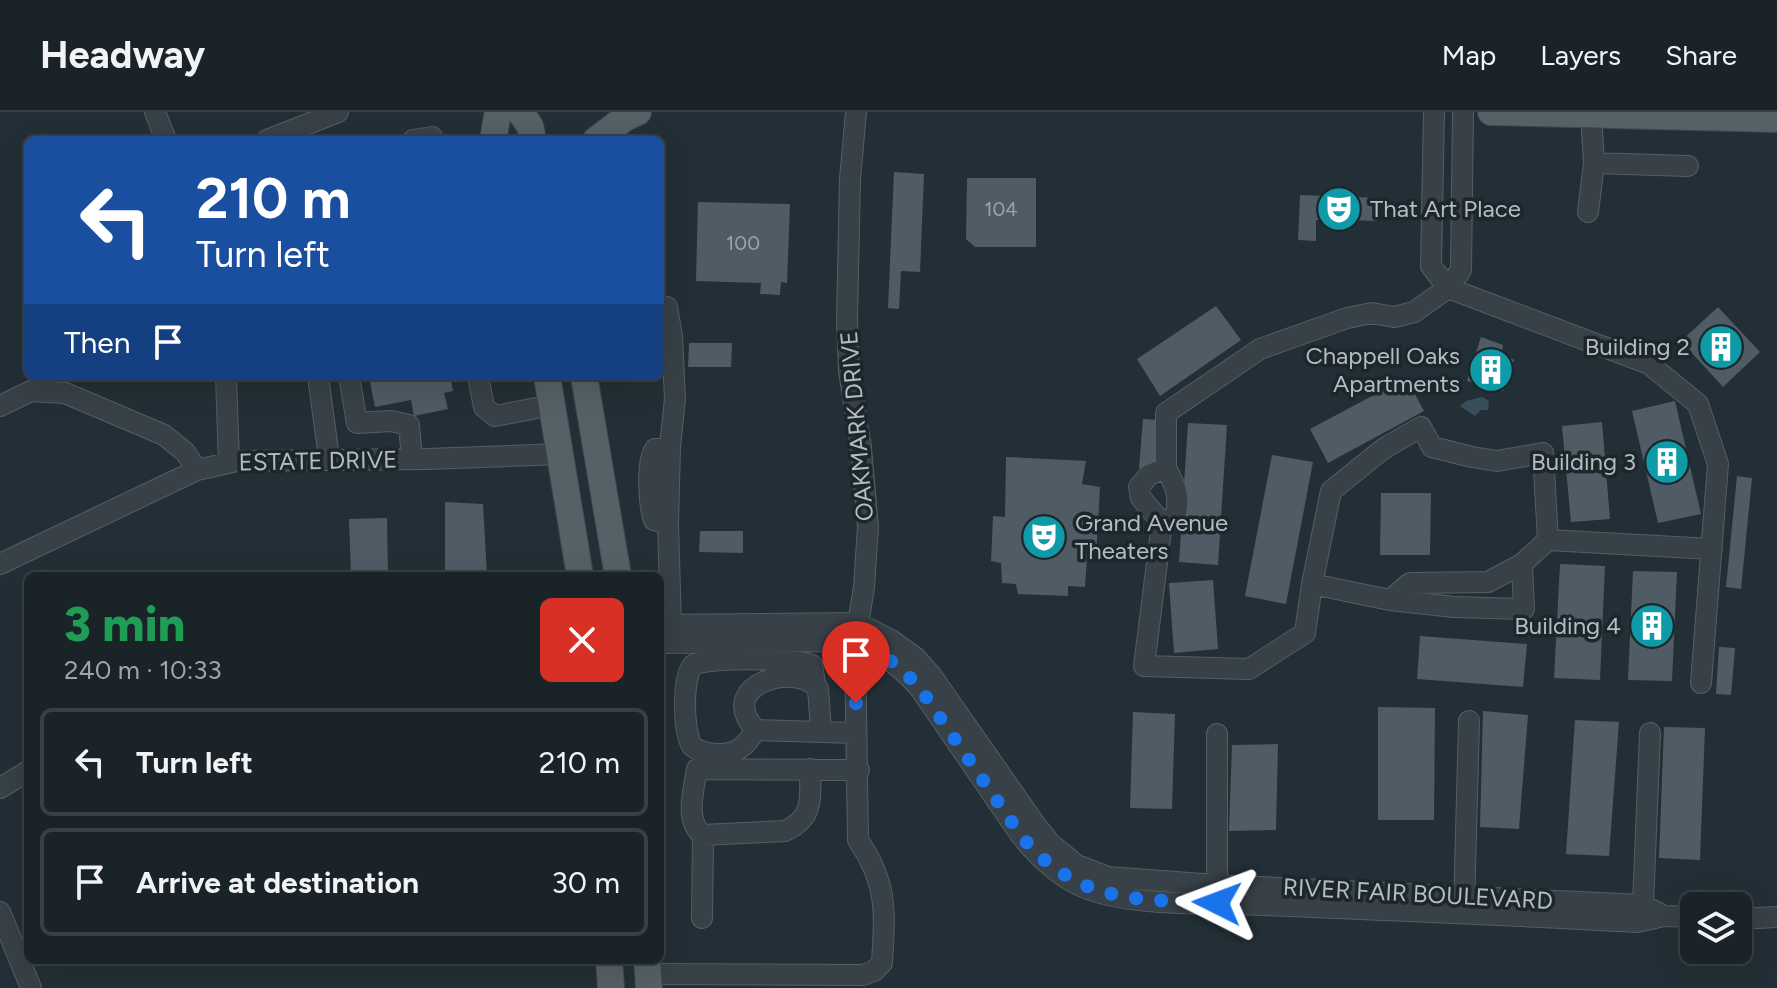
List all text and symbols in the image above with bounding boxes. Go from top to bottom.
text: Headway [40,32,205,78]
text: Map [1442,38,1496,72]
text: Layers [1540,38,1621,72]
text: Share [1665,38,1737,72]
text: 210 m [196,165,351,232]
icon: left [64,168,168,272]
theatre icon: That Art Place [1315,185,1363,233]
place label: That Art Place [1370,194,1521,223]
house number: 104 [984,197,1018,221]
house number: 100 [726,231,760,255]
text: Turn left [196,233,330,276]
icon: arrive [146,320,190,364]
building icon: Building 2 [1697,323,1745,371]
text: Then [64,324,130,361]
street label: OAKMARK DRIVE [834,330,879,522]
place label: Building 2 [1585,332,1690,361]
place label: Chappell Oaks Apartments [1305,341,1460,398]
building icon: Chappell Oaks Apartments [1467,346,1515,394]
building icon: Building 3 [1643,438,1691,486]
street label: ESTATE DRIVE [238,445,398,476]
place label: Building 3 [1531,447,1636,476]
place label: Grand Avenue Theaters [1075,508,1228,565]
theatre icon: Grand Avenue Theaters [1020,513,1068,561]
text: 3 min [64,595,185,653]
button: close [540,598,624,682]
building icon: Building 4 [1628,602,1676,650]
place label: Building 4 [1514,611,1621,640]
pin [822,621,890,703]
icon: arrive [834,633,878,677]
text: 240 m · 10:33 [64,654,222,686]
icon: left [68,740,112,784]
text: Turn left [136,744,253,781]
text: 210 m [539,744,620,781]
icon: arrive [68,860,112,904]
position arrow [1175,861,1259,945]
text: Arrive at destination [136,864,419,901]
text: 30 m [552,864,620,901]
street label: RIVER FAIR BOULEVARD [1282,872,1554,915]
map controls [1680,892,1752,964]
button: layers [1680,892,1752,964]

